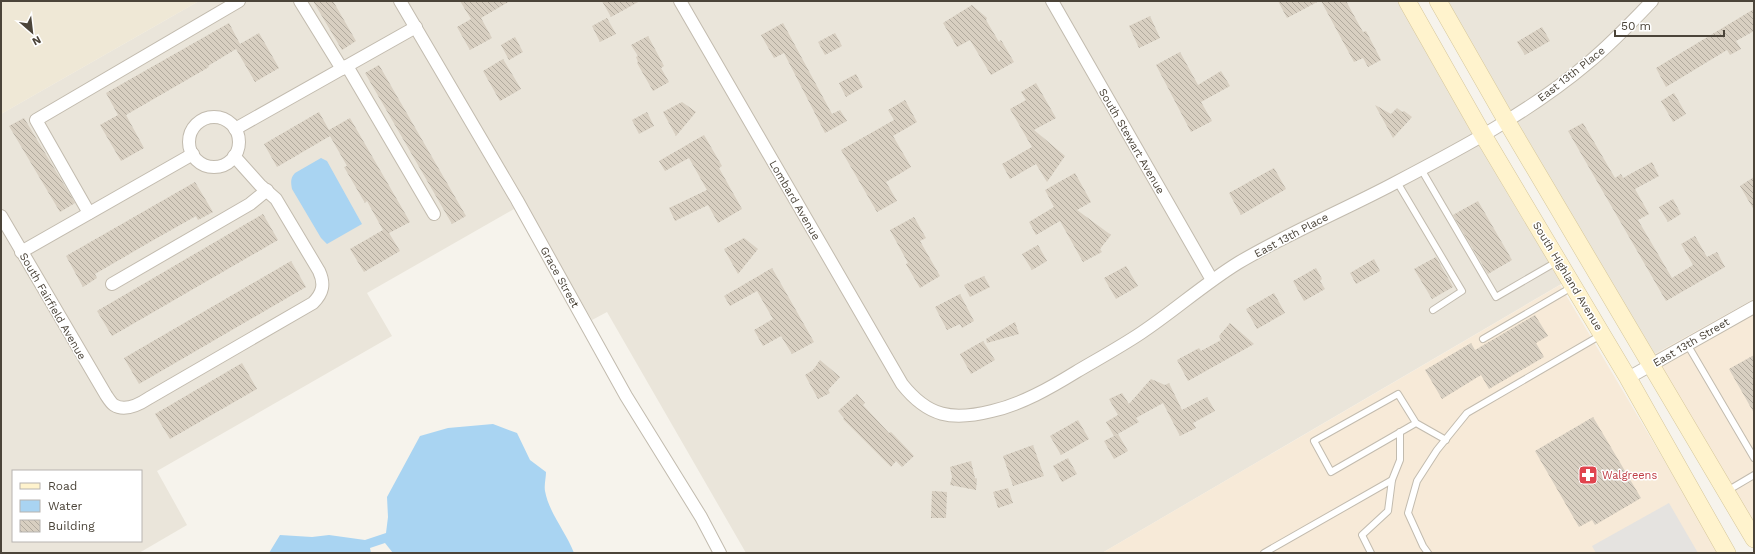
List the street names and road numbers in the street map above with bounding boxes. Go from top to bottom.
street label: East 13th Place [1535,44,1608,105]
street label: South Stewart Avenue [1096,86,1167,196]
street label: Lombard Avenue [766,158,823,242]
street label: East 13th Place [1252,210,1330,260]
street label: South Highland Avenue [1530,219,1605,333]
street label: Grace Street [537,244,582,310]
street label: South Fairfield Avenue [17,250,89,362]
street label: East 13th Street [1651,315,1732,370]

